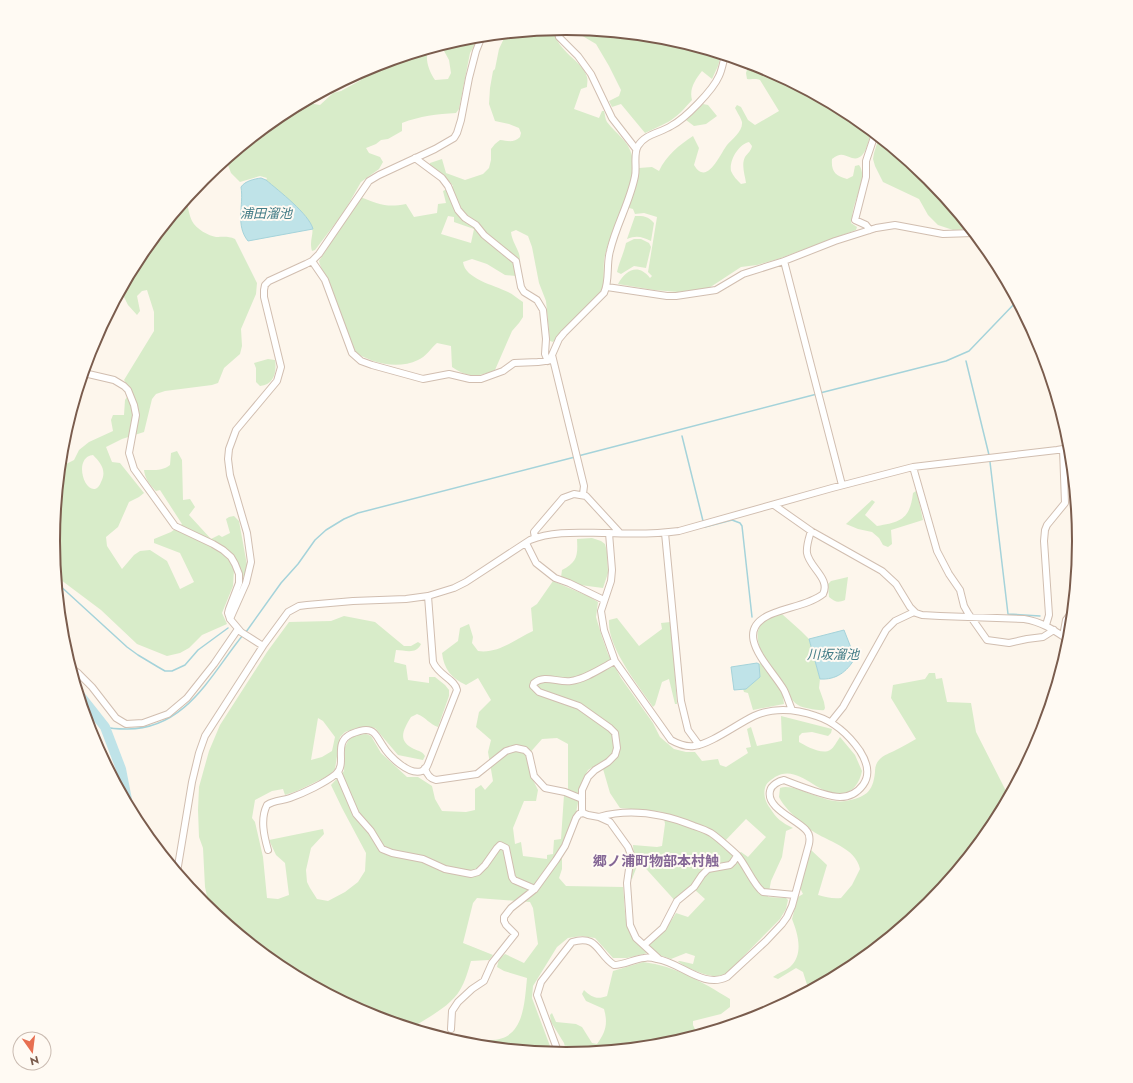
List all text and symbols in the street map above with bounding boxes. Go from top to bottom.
water label: 浦田溜池 [240,204,294,223]
water label: 川坂溜池 [807,645,861,664]
district label: 郷ノ浦町物部本村触 [593,851,719,871]
north arrow [12,1031,52,1071]
text: N [28,1052,41,1070]

